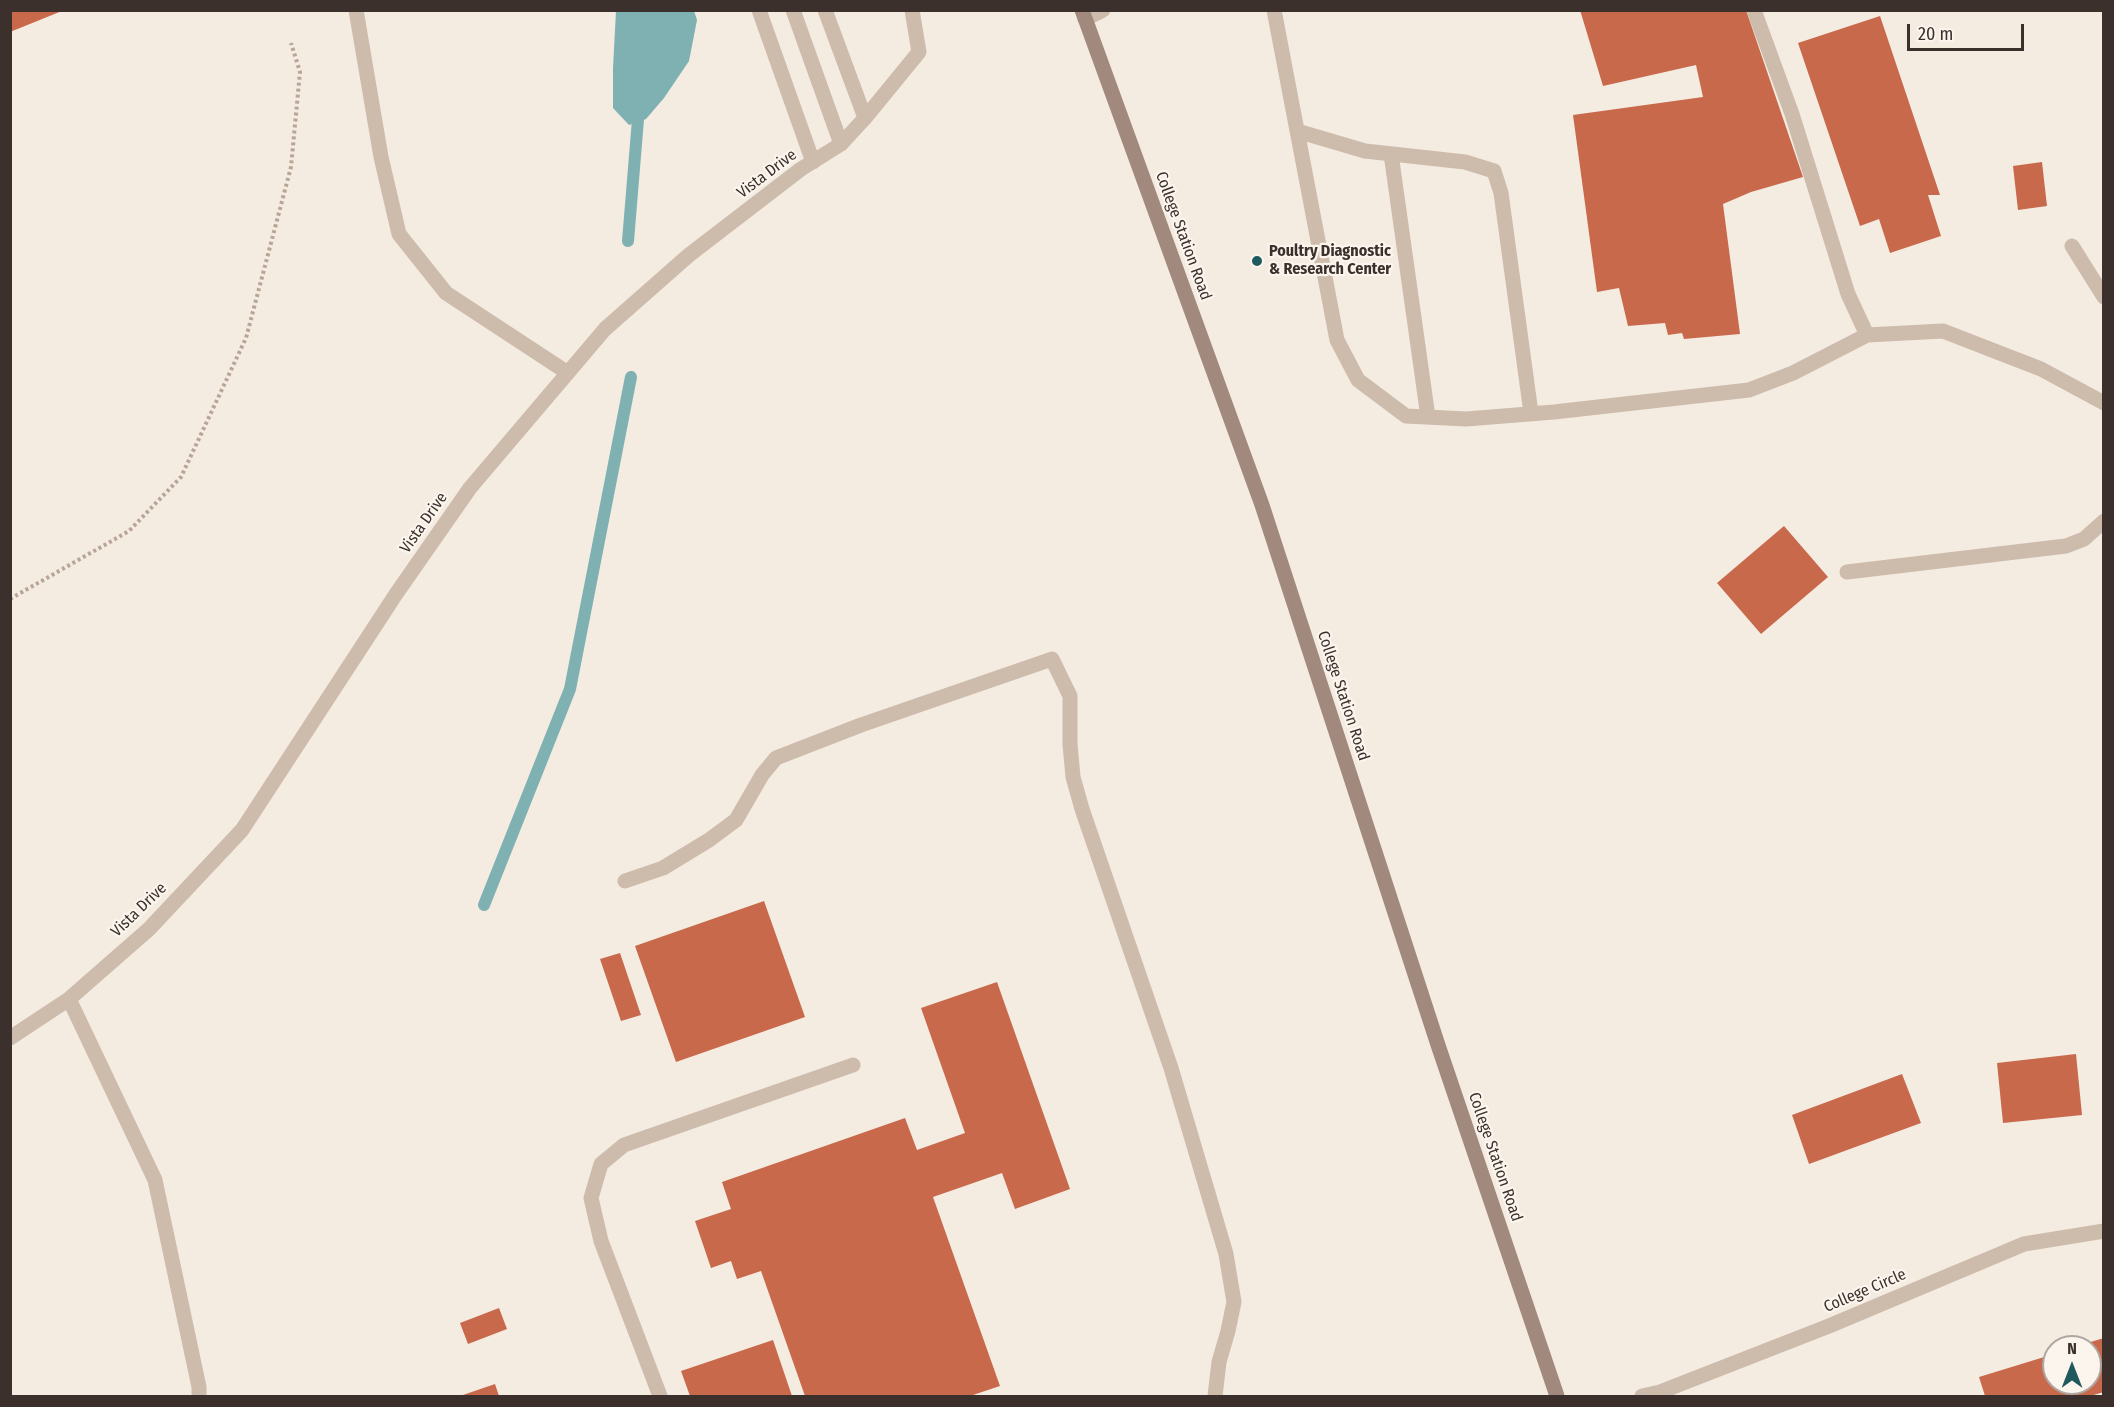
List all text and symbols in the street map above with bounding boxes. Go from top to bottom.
scale bar [1910,12,2027,50]
text: 20 m [1918,23,1953,45]
street label: Vista Drive [733,145,801,203]
street label: College Station Road [1151,169,1215,303]
place label: Poultry Diagnostic & Research Center [1269,242,1391,280]
marker: Poultry Diagnostic & Research Center [1250,254,1264,268]
street label: Vista Drive [396,489,452,557]
street label: College Station Road [1313,629,1373,763]
street label: Vista Drive [107,879,171,941]
street label: College Station Road [1464,1090,1526,1224]
street label: College Circle [1821,1265,1909,1317]
north arrow [2042,1335,2102,1395]
text: N [2067,1339,2077,1358]

